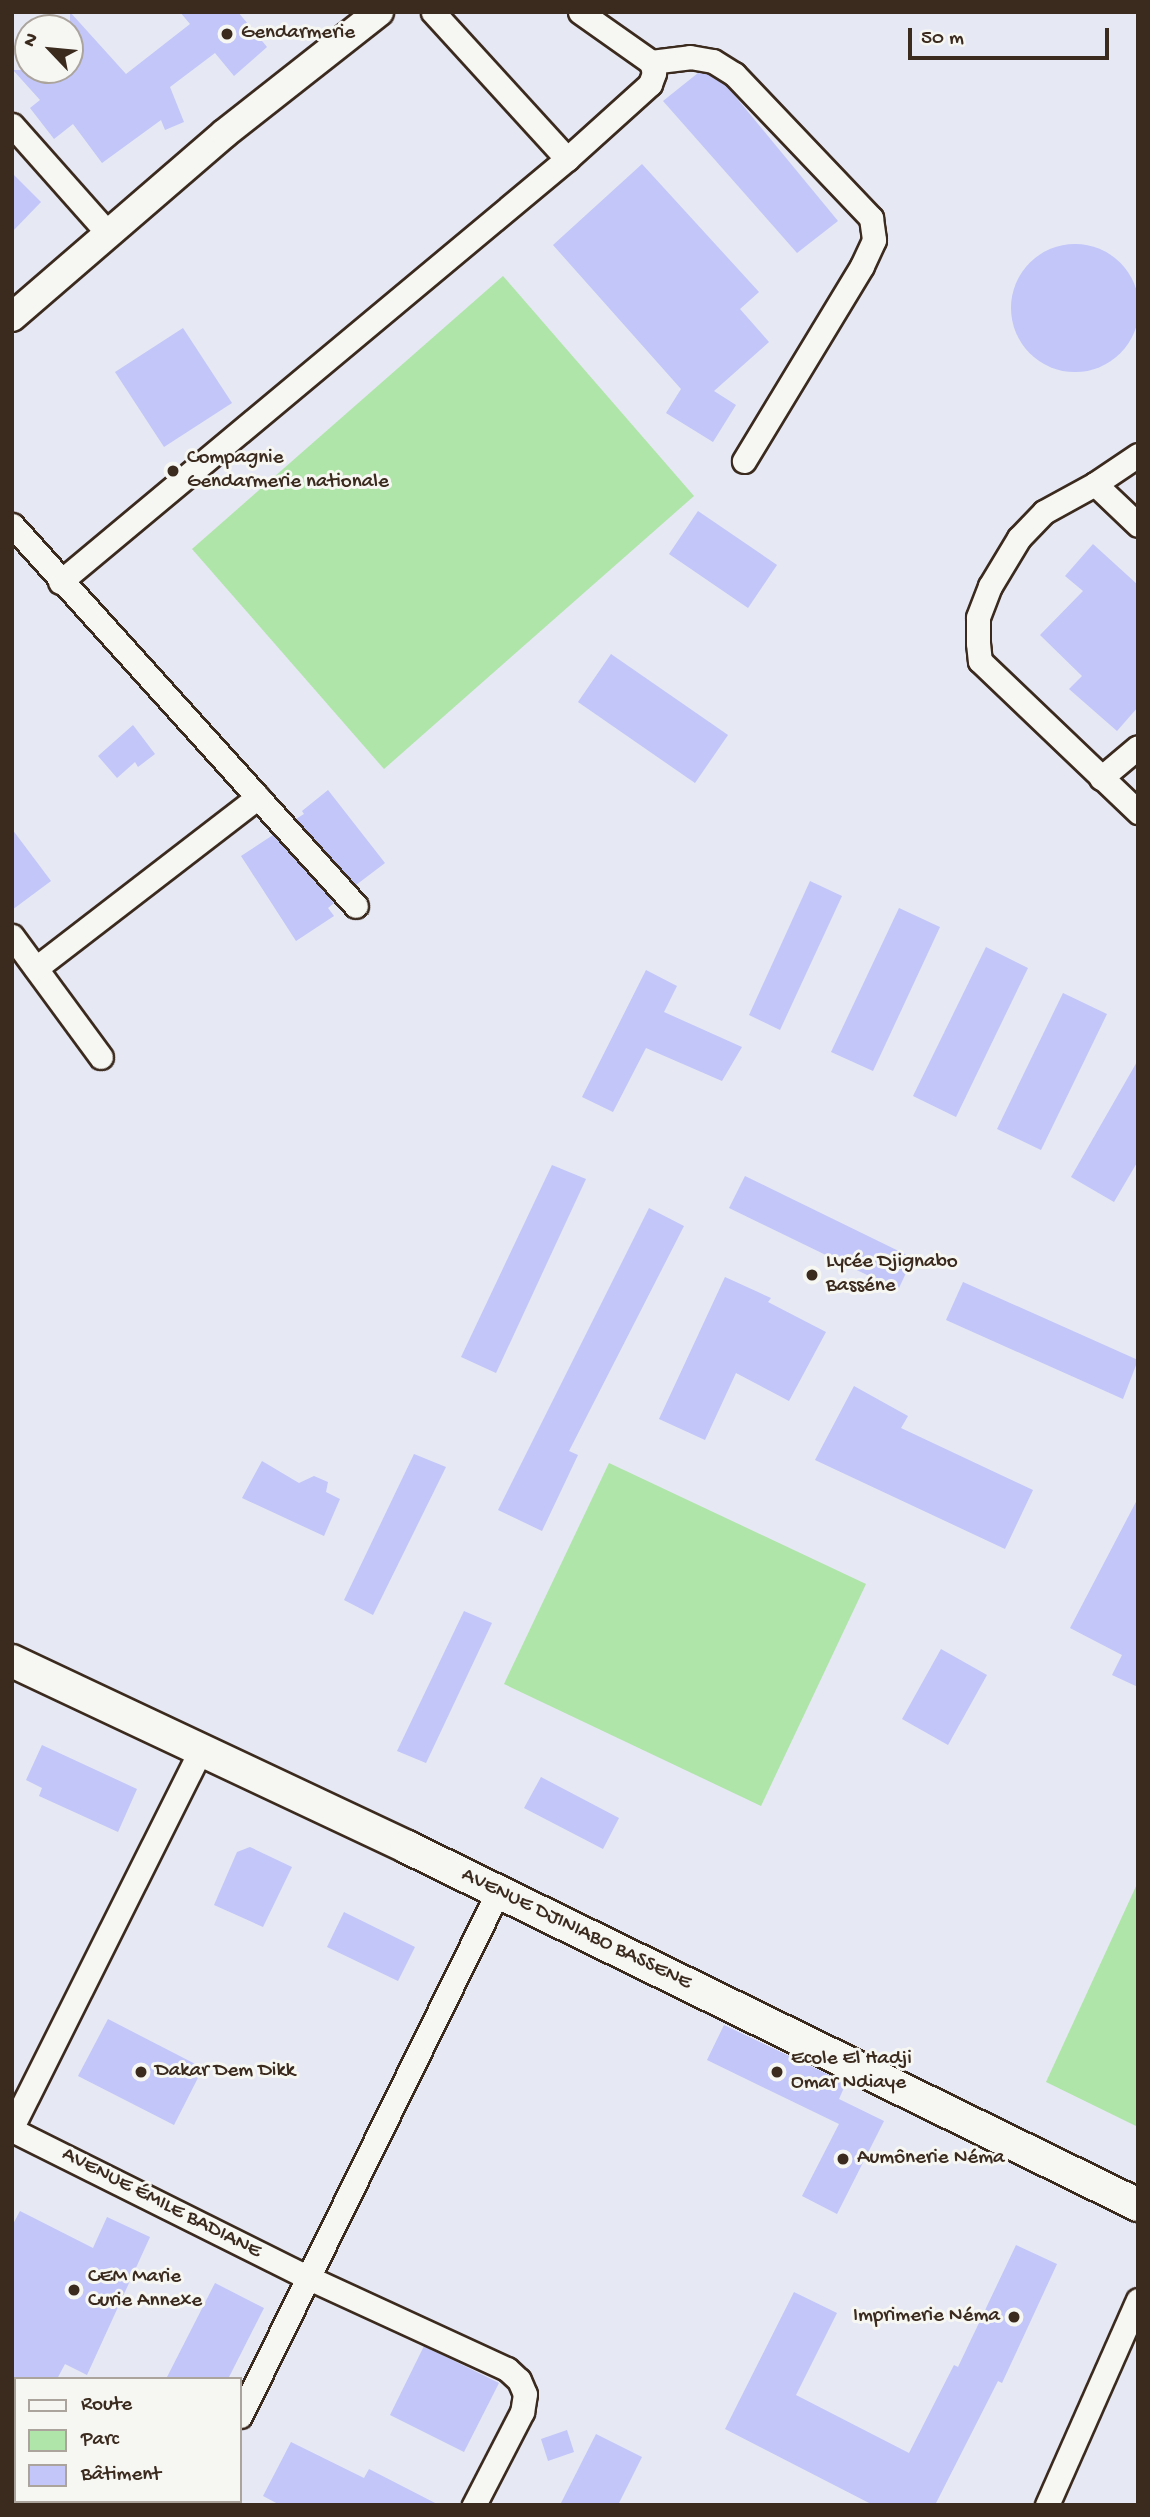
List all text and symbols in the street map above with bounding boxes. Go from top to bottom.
north arrow [14,14,84,84]
scale bar [912,14,1113,58]
place label: Gendarmerie [241,21,355,47]
marker: Gendarmerie [219,26,235,42]
text: 50 m [921,27,964,52]
text: N [18,30,45,51]
place label: Compagnie Gendarmerie nationale [187,446,389,496]
marker: Compagnie Gendarmerie nationale [165,463,181,479]
place label: Lycée Djignabo Basséne [826,1250,958,1300]
marker: Lycée Djignabo Basséne [804,1267,820,1283]
street label: AVENUE DJINIABO BASSENE [457,1863,695,1997]
place label: Ecole El Hadji Omar Ndiaye [791,2047,912,2097]
place label: Dakar Dem Dikk [155,2059,295,2085]
marker: Dakar Dem Dikk [133,2064,149,2080]
marker: Ecole El Hadji Omar Ndiaye [769,2064,785,2080]
street label: AVENUE ÉMILE BADIANE [57,2143,265,2265]
place label: Aumônerie Néma [857,2146,1005,2172]
marker: Aumônerie Néma [835,2151,851,2167]
place label: CEM Marie Curie Annexe [88,2265,202,2315]
marker: CEM Marie Curie Annexe [66,2282,82,2298]
place label: Imprimerie Néma [853,2304,1000,2330]
marker: Imprimerie Néma [1006,2309,1022,2325]
legend [14,2377,242,2503]
text: Route [81,2393,132,2418]
text: Parc [81,2428,119,2453]
text: Bâtiment [81,2463,161,2488]

